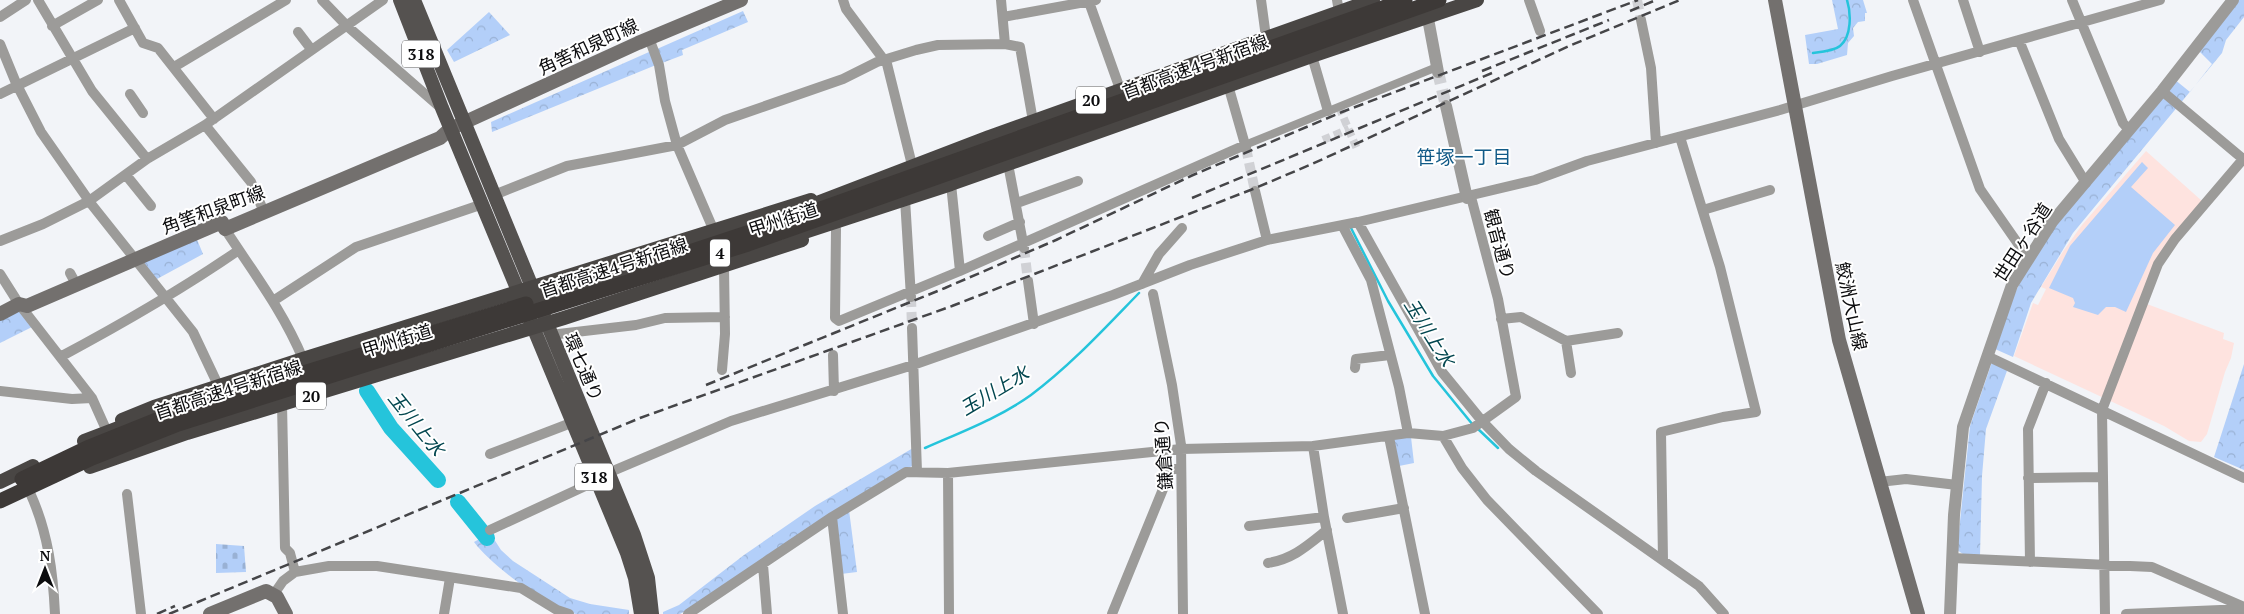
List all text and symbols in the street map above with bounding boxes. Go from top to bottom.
street label: 角筈和泉町線 [534,12,642,80]
street label: 首都高速4号新宿線 [1119,28,1271,104]
road number: 318 [402,41,440,68]
road number: 20 [1076,86,1106,114]
district label: 笹塚一丁目 [1416,144,1512,169]
street label: 角筈和泉町線 [158,179,268,239]
street label: 甲州街道 [745,196,821,242]
street label: 世田ヶ谷道 [1987,198,2057,286]
street label: 観音通り [1479,206,1521,282]
street label: 首都高速4号新宿線 [537,232,691,302]
road number: 4 [710,240,730,266]
street label: 鮫洲大山線 [1831,259,1873,353]
water label: 玉川上水 [1399,293,1462,373]
street label: 甲州街道 [359,318,435,362]
street label: 環七通り [559,329,609,405]
street label: 首都高速4号新宿線 [151,354,305,424]
water label: 玉川上水 [955,359,1035,420]
road number: 20 [296,382,326,410]
water label: 玉川上水 [383,386,452,462]
street label: 鎌倉通り [1149,417,1177,491]
road number: 318 [575,464,613,491]
north arrow [20,544,70,594]
text: N [40,546,51,565]

